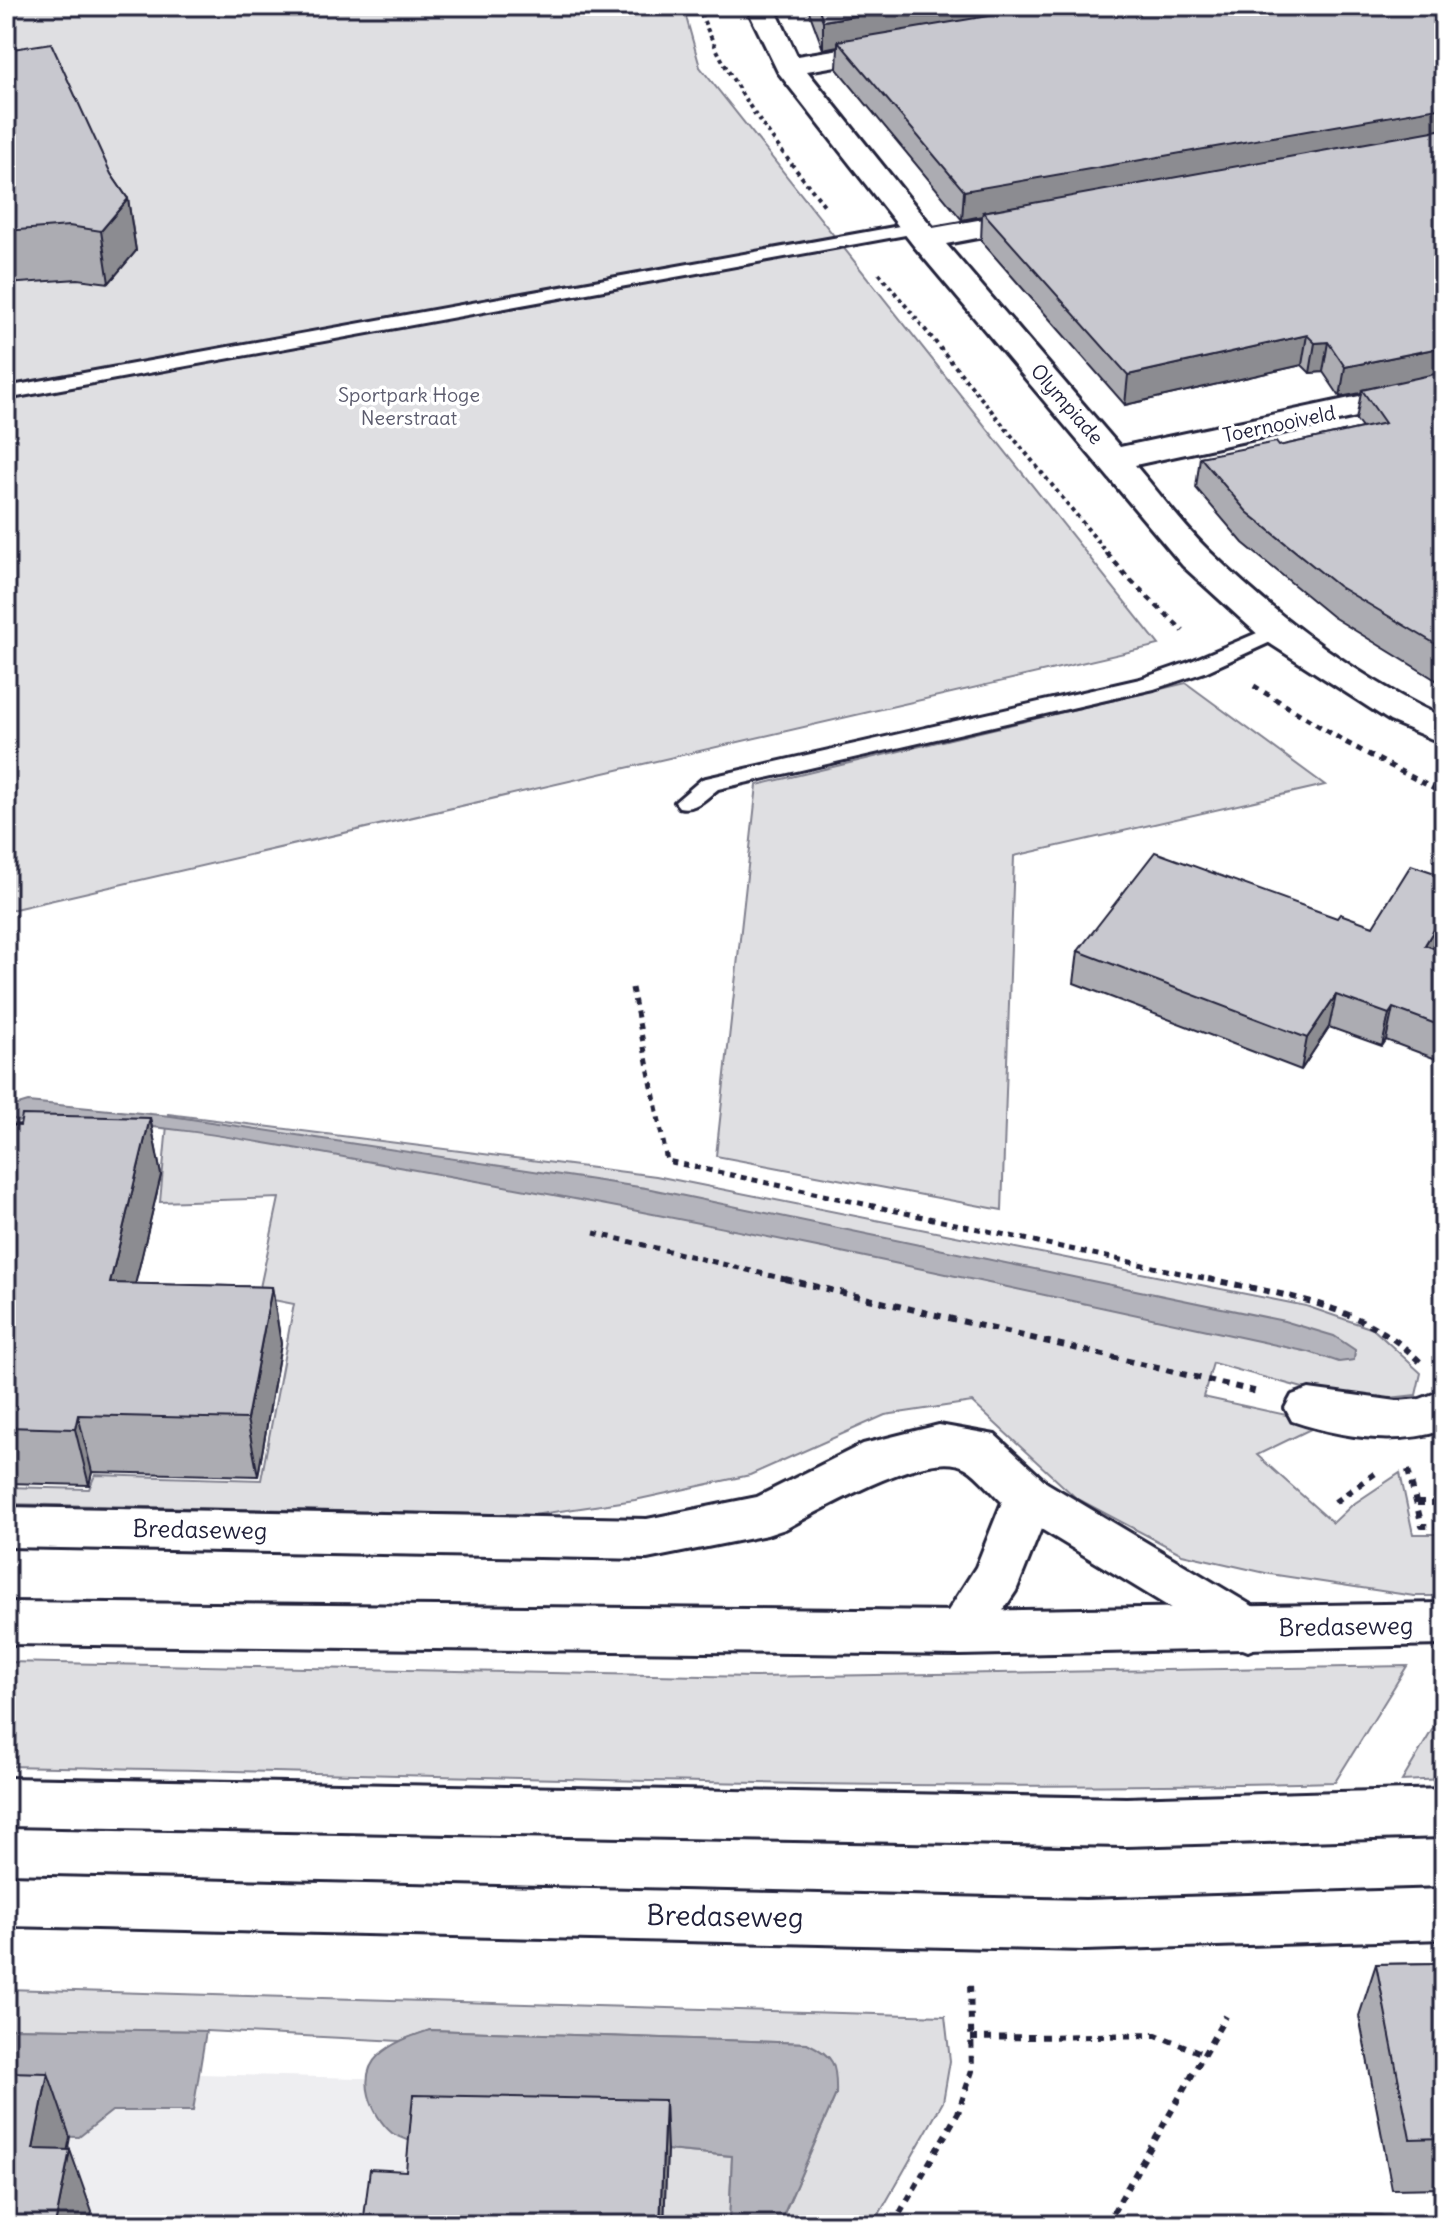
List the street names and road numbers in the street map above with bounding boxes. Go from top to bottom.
street label: Olympiade [1026,358,1109,449]
street label: Toernooiveld [1220,399,1338,448]
street label: Bredaseweg [132,1513,268,1545]
street label: Bredaseweg [1278,1610,1414,1642]
street label: Bredaseweg [646,1897,804,1935]

